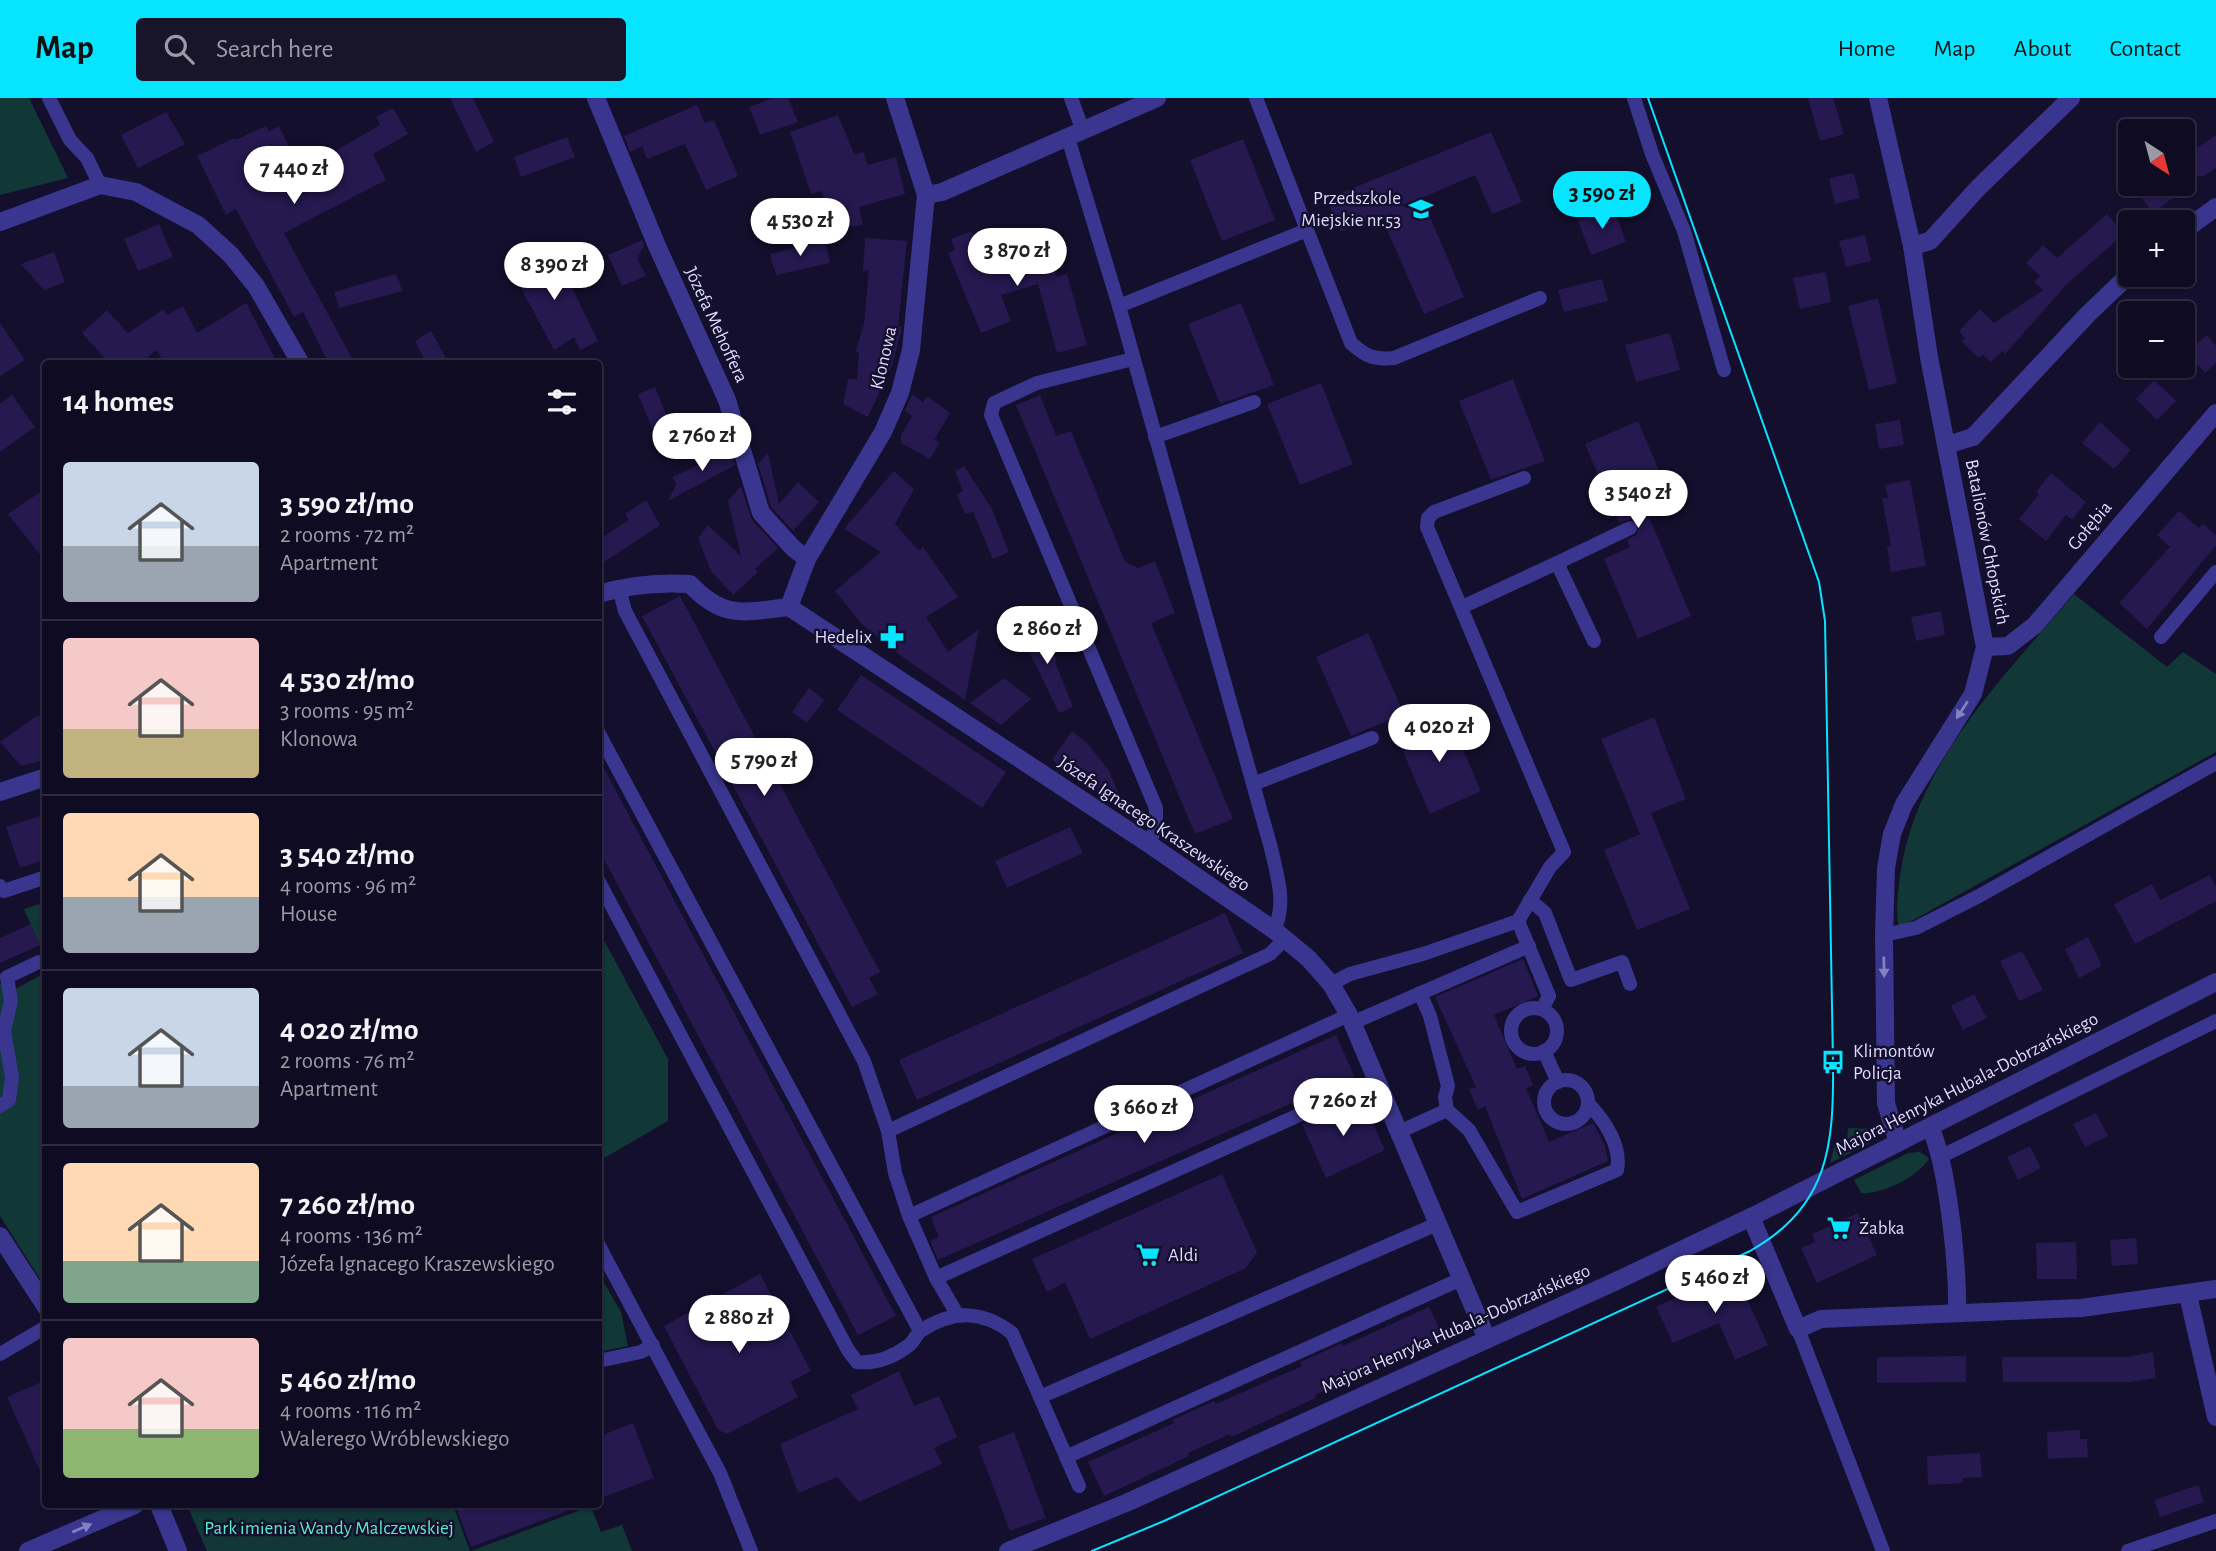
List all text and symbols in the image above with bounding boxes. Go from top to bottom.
search box [136,18,626,81]
icon: search [160,30,198,68]
text: Map [35,32,94,65]
text: Search here [216,36,334,62]
text: Home [1838,37,1896,61]
text: Map [1934,37,1976,61]
text: About [2014,37,2071,61]
text: Contact [2109,37,2181,61]
north arrow [2118,119,2194,196]
map controls [2118,119,2195,378]
pin: 7 440 zł [222,146,366,206]
text: 7 440 zł [260,157,328,180]
pin: 3 590 zł [1530,172,1674,231]
text: 3 590 zł [1569,182,1635,205]
place label: Przedszkole Miejskie nr.53 [1301,189,1401,230]
school or university icon: Przedszkole Miejskie nr.53 [1407,195,1435,223]
pin: 4 530 zł [728,198,872,258]
text: 4 530 zł [767,209,833,232]
button: + [2118,210,2195,287]
pin: 3 870 zł [945,228,1089,288]
text: 3 870 zł [984,239,1050,262]
pin: 8 390 zł [482,242,626,302]
text: 8 390 zł [520,253,588,276]
street label: Józefa Mehoffera [681,264,751,386]
button: − [2118,301,2195,378]
street label: Klonowa [868,324,901,391]
icon: filters [543,383,581,421]
text: 14 homes [63,387,174,417]
pin: 2 760 zł [630,414,774,473]
text: 2 760 zł [668,424,736,447]
street label: Batalionów Chłopskich [1962,458,2012,626]
pin: 3 540 zł [1566,470,1710,530]
text: 3 540 zł [1605,481,1671,504]
text: 3 590 zł/mo [280,489,414,519]
icon: home [119,490,203,574]
street label: Gołębia [2064,498,2116,554]
text: 2 rooms · 72 m² [280,524,414,547]
text: Apartment [280,552,378,575]
pin: 2 860 zł [975,606,1119,666]
text: 2 860 zł [1013,617,1081,640]
pharmacy icon: Hedelix [878,623,906,651]
place label: Hedelix [814,628,872,647]
text: 4 530 zł/mo [280,665,415,695]
icon: home [119,666,203,750]
text: 3 rooms · 95 m² [280,700,413,723]
one-way arrow [1955,701,1969,719]
pin: 4 020 zł [1367,704,1511,764]
text: 4 020 zł [1404,715,1474,738]
text: Klonowa [280,728,358,751]
pin: 5 790 zł [692,738,836,798]
text: 5 790 zł [731,749,797,772]
street label: Józefa Ignacego Kraszewskiego [1055,753,1253,895]
text: 3 540 zł/mo [280,840,415,870]
icon: home [119,841,203,925]
text: 4 rooms · 96 m² [280,875,416,898]
text: House [280,903,337,926]
one-way arrow [1878,957,1890,979]
street label: Majora Henryka Hubala-Dobrzańskiego [1833,1009,2101,1159]
text: 4 020 zł/mo [280,1015,418,1045]
icon: home [119,1016,203,1100]
place label: Klimontów Policja [1853,1042,1935,1083]
bus stop icon: Klimontów Policja [1819,1048,1847,1076]
text: 2 rooms · 76 m² [280,1050,414,1073]
text: Apartment [280,1078,378,1101]
pin: 7 260 zł [1271,1079,1415,1138]
pin: 3 660 zł [1072,1086,1216,1145]
text: 7 260 zł [1309,1089,1377,1112]
text: 3 660 zł [1110,1096,1178,1119]
text: 7 260 zł/mo [280,1190,415,1220]
icon: home [119,1191,203,1275]
supermarket icon: Żabka [1825,1214,1853,1242]
place label: Żabka [1859,1218,1905,1238]
text: 4 rooms · 136 m² [280,1225,423,1248]
supermarket icon: Aldi [1134,1241,1162,1269]
place label: Aldi [1168,1246,1198,1265]
text: Józefa Ignacego Kraszewskiego [280,1253,555,1276]
pin: 5 460 zł [1643,1256,1787,1315]
street label: Majora Henryka Hubala-Dobrzańskiego [1319,1261,1593,1397]
text: 5 460 zł [1681,1266,1749,1289]
pin: 2 880 zł [667,1296,811,1355]
text: 2 880 zł [705,1306,773,1329]
text: 5 460 zł/mo [280,1365,416,1395]
icon: home [119,1366,203,1450]
text: 4 rooms · 116 m² [280,1400,421,1423]
text: Walerego Wróblewskiego [280,1428,510,1451]
park label: Park imienia Wandy Malczewskiej [204,1519,454,1538]
one-way arrow [71,1522,92,1533]

